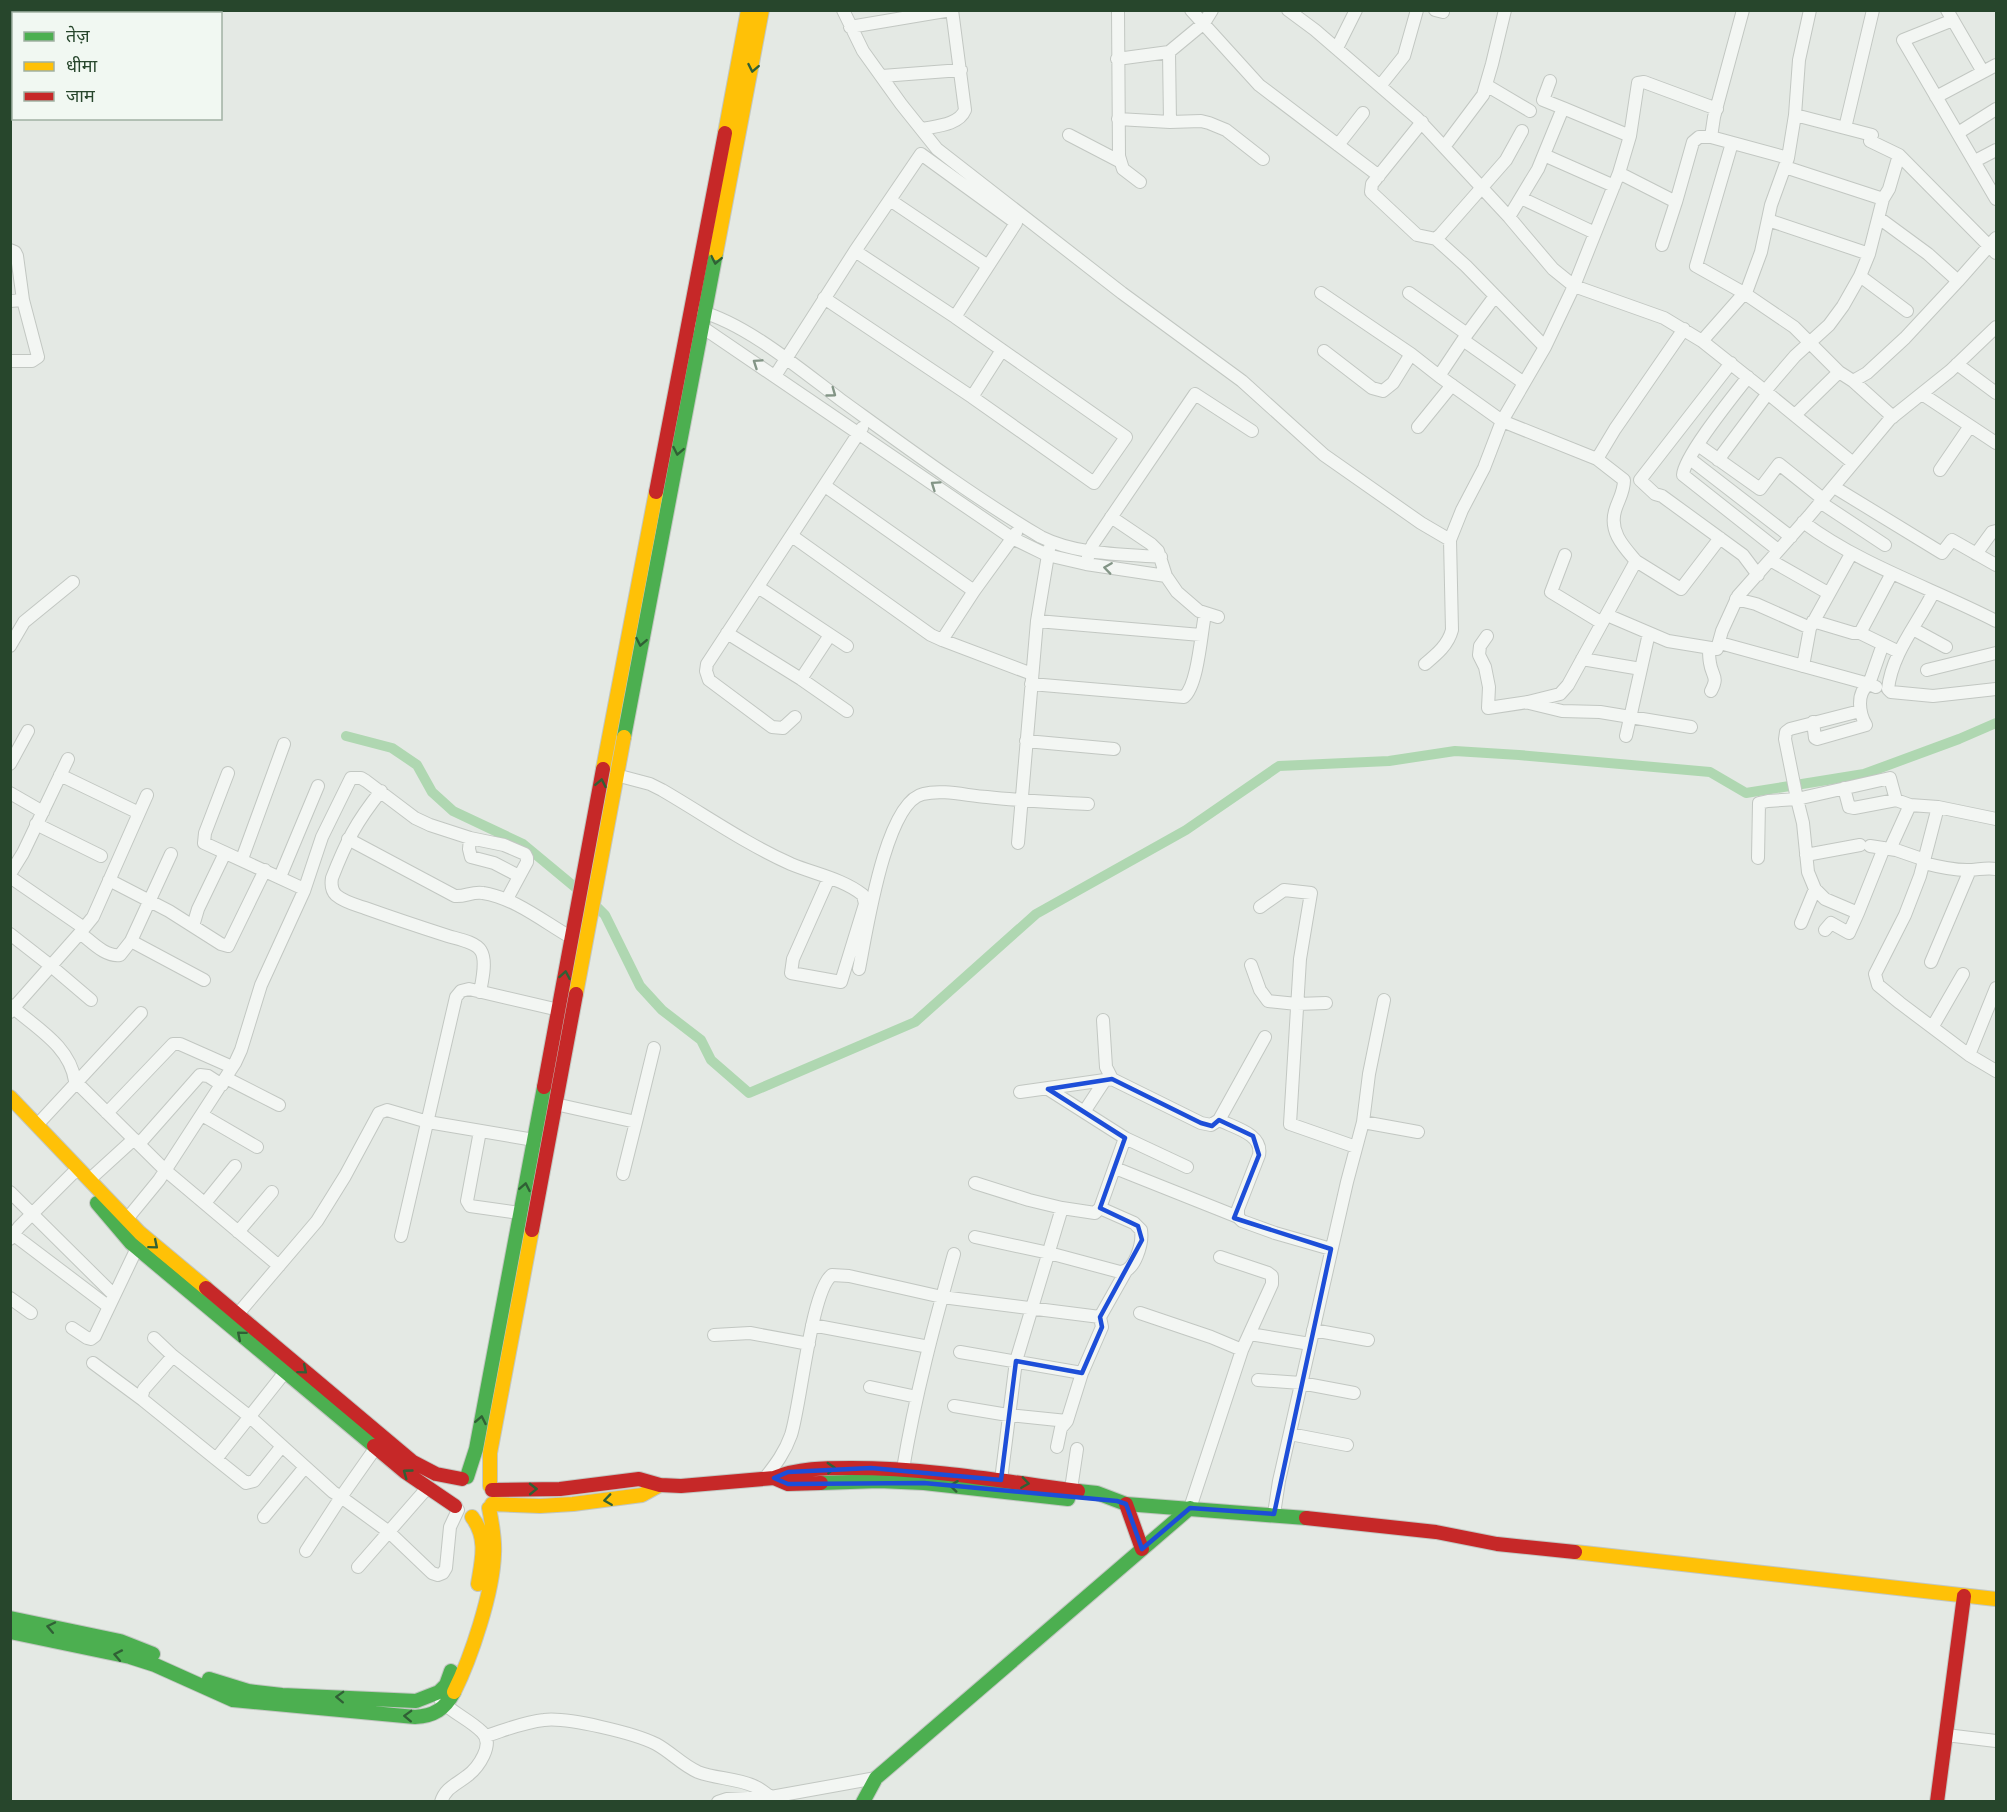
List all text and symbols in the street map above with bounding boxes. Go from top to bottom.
legend [12,12,222,120]
text: तेज़ [66,23,90,48]
text: धीमा [66,53,97,78]
one-way arrow [747,63,760,73]
text: जाम [66,83,96,108]
one-way arrow [710,254,723,264]
one-way arrow [752,359,763,370]
one-way arrow [826,386,837,397]
one-way arrow [672,446,685,456]
one-way arrow [931,481,942,492]
one-way arrow [1103,562,1113,574]
one-way arrow [635,637,648,647]
one-way arrow [594,779,607,789]
one-way arrow [558,970,571,980]
one-way arrow [518,1183,531,1193]
one-way arrow [147,1238,158,1249]
one-way arrow [237,1331,248,1342]
one-way arrow [296,1363,307,1374]
one-way arrow [474,1415,487,1425]
one-way arrow [826,1462,835,1475]
one-way arrow [402,1469,413,1480]
one-way arrow [1020,1476,1029,1488]
one-way arrow [950,1481,959,1493]
one-way arrow [529,1483,538,1495]
one-way arrow [603,1493,612,1505]
one-way arrow [46,1621,56,1634]
one-way arrow [113,1649,123,1662]
one-way arrow [335,1691,344,1703]
one-way arrow [403,1710,412,1723]

